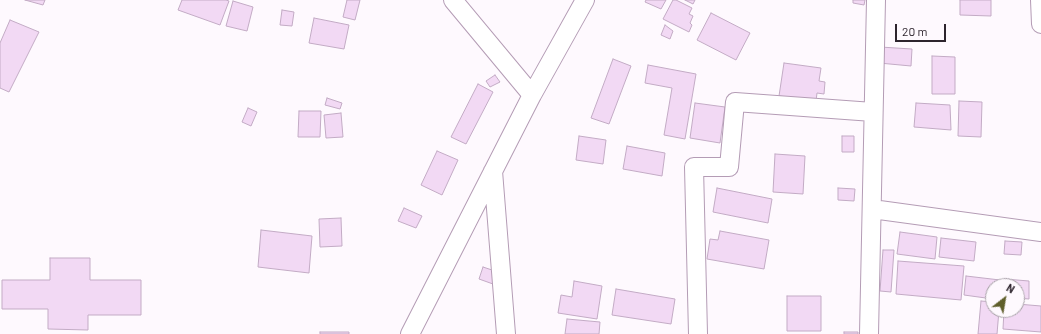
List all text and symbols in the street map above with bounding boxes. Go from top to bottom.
scale bar [897,16,948,42]
text: 20 m [902,24,928,38]
north arrow [985,278,1025,318]
text: N [1004,281,1017,296]

